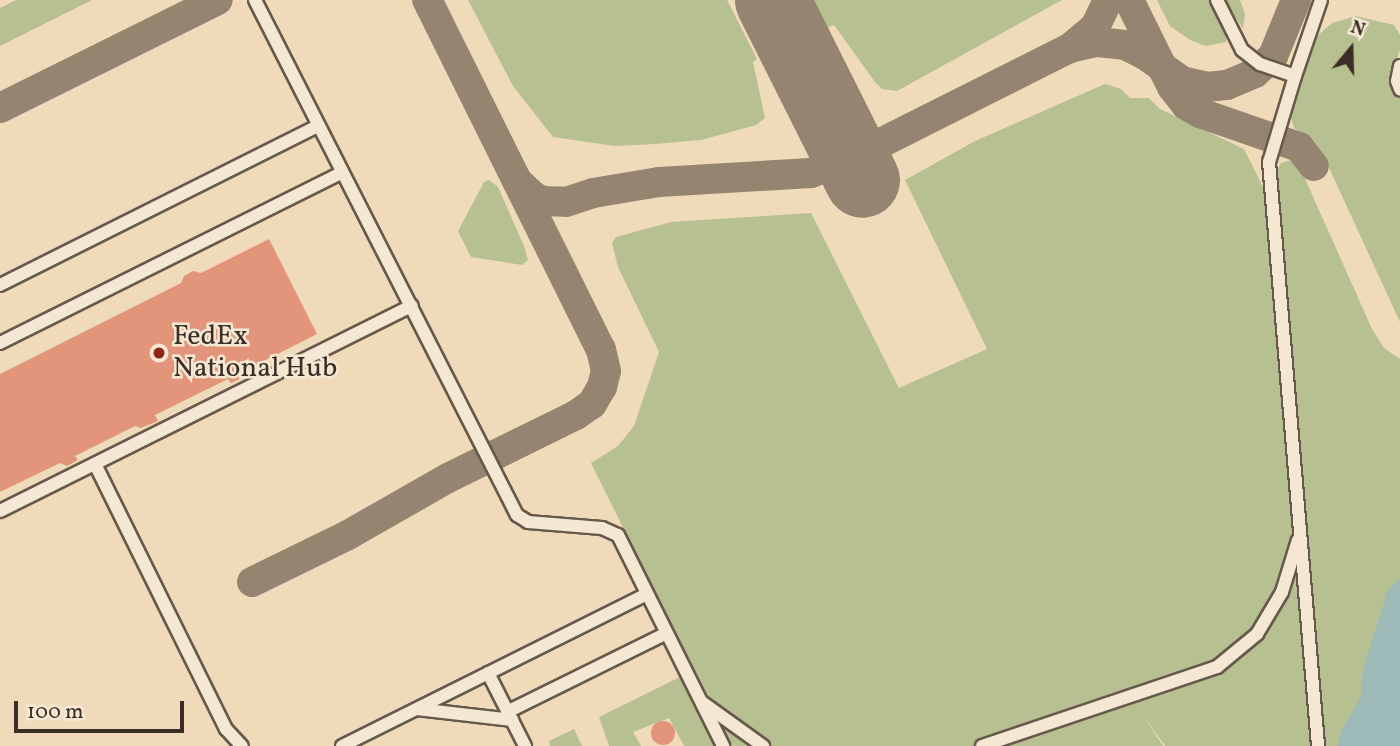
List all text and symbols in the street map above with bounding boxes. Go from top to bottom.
north arrow [1316,14,1386,84]
text: N [1347,15,1369,44]
place label: FedEx National Hub [173,320,337,386]
marker: FedEx National Hub [151,345,167,361]
scale bar [18,686,187,730]
text: 100 m [27,698,84,727]

